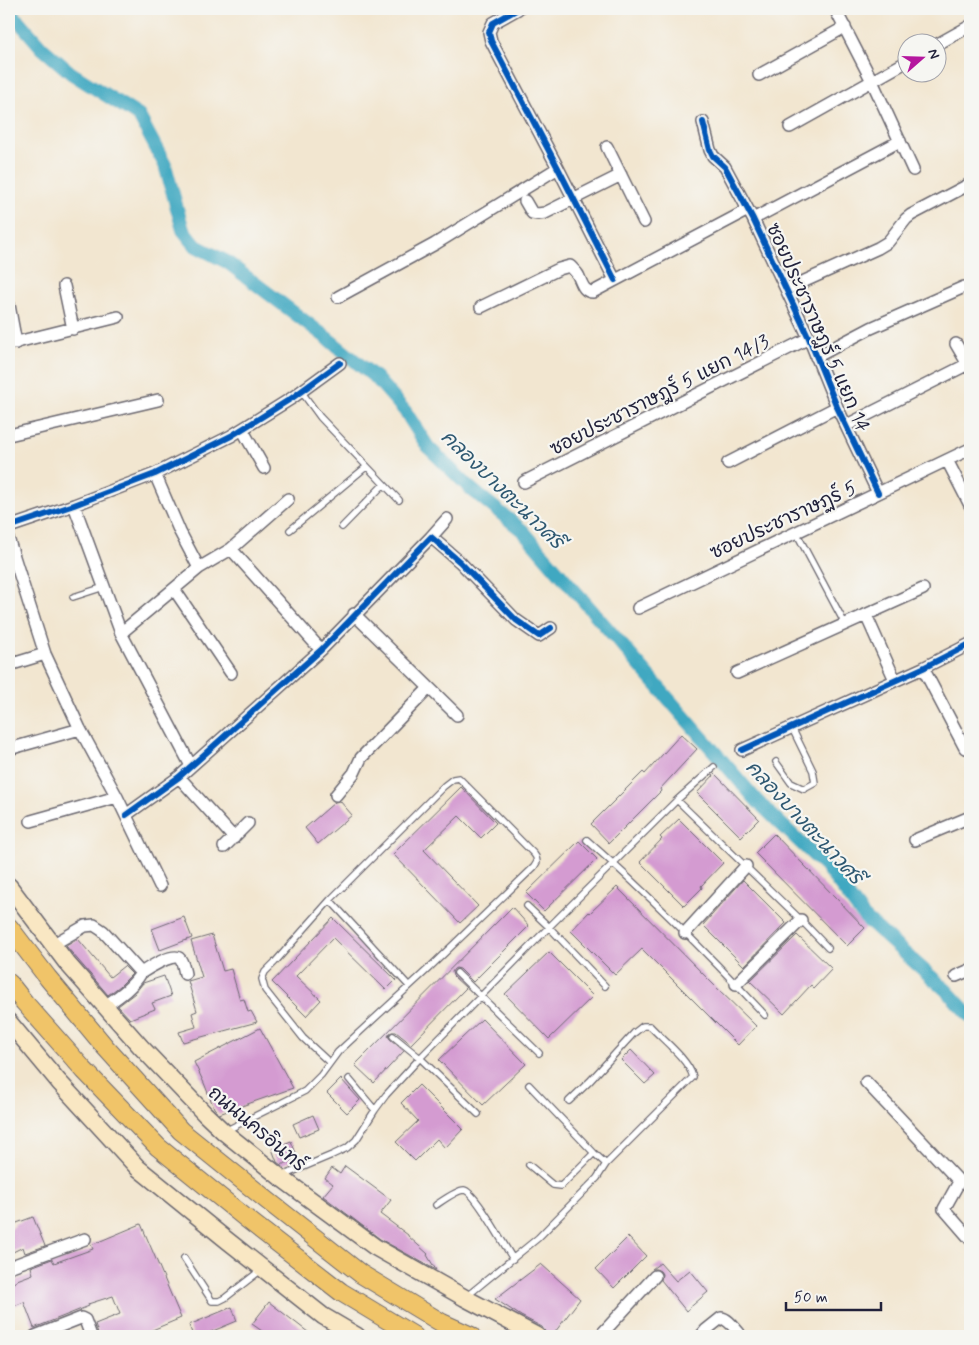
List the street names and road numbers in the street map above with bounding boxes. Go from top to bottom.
street label: ซอยประชาราษฎร์ 5 แยก 14 [760,219,876,436]
street label: ซอยประชาราษฎร์ 5 แยก 14/3 [545,328,774,462]
street label: ซอยประชาราษฏร์ 5 [706,474,861,565]
street label: ถนนนครอินทร์ [203,1080,313,1178]

